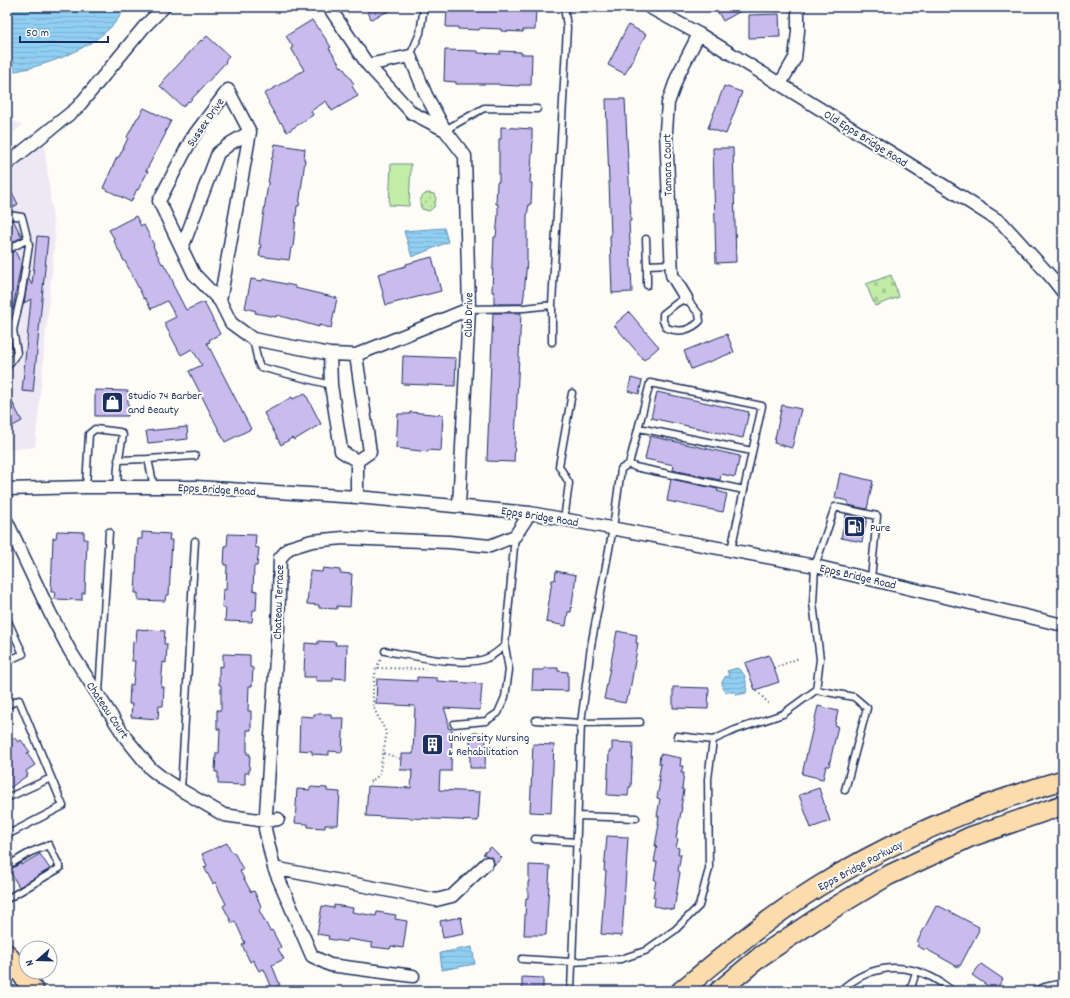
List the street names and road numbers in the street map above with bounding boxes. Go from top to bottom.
street label: Sussex Drive [183,95,229,151]
street label: Old Epps Bridge Road [820,107,910,172]
street label: Tamara Court [659,133,678,196]
street label: Club Drive [461,292,478,338]
street label: Epps Bridge Road [178,480,256,501]
street label: Epps Bridge Road [500,503,580,532]
street label: Epps Bridge Road [818,560,898,595]
street label: Chateau Terrace [270,564,289,640]
street label: Chateau Court [81,679,132,743]
street label: Epps Bridge Parkway [815,836,907,896]

